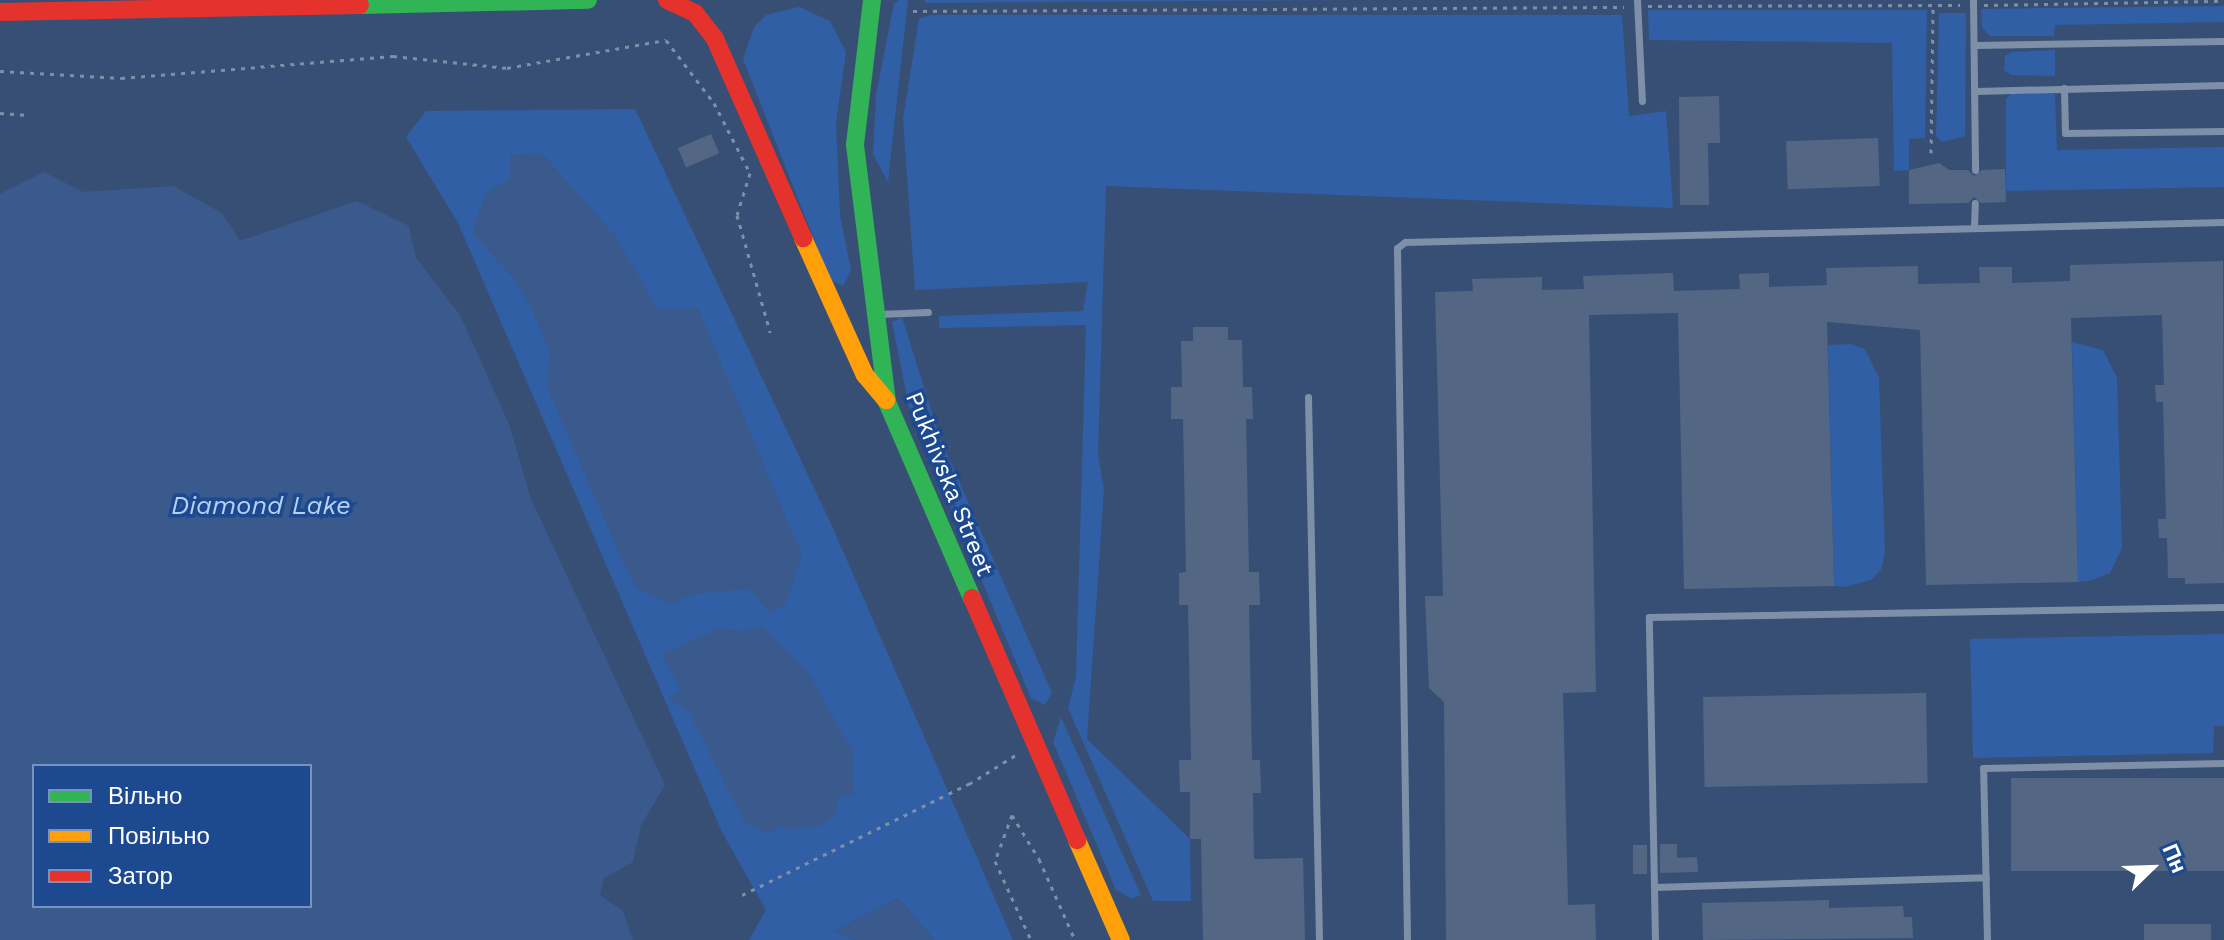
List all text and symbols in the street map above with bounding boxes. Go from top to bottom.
street label: Pukhivska Street [899,388,999,580]
water label: Diamond Lake [171,490,351,522]
legend [32,764,312,908]
text: Вільно [108,782,182,810]
text: Повільно [108,822,210,850]
north arrow [2112,828,2192,908]
text: Пн [2157,840,2192,877]
text: Затор [108,862,173,890]

